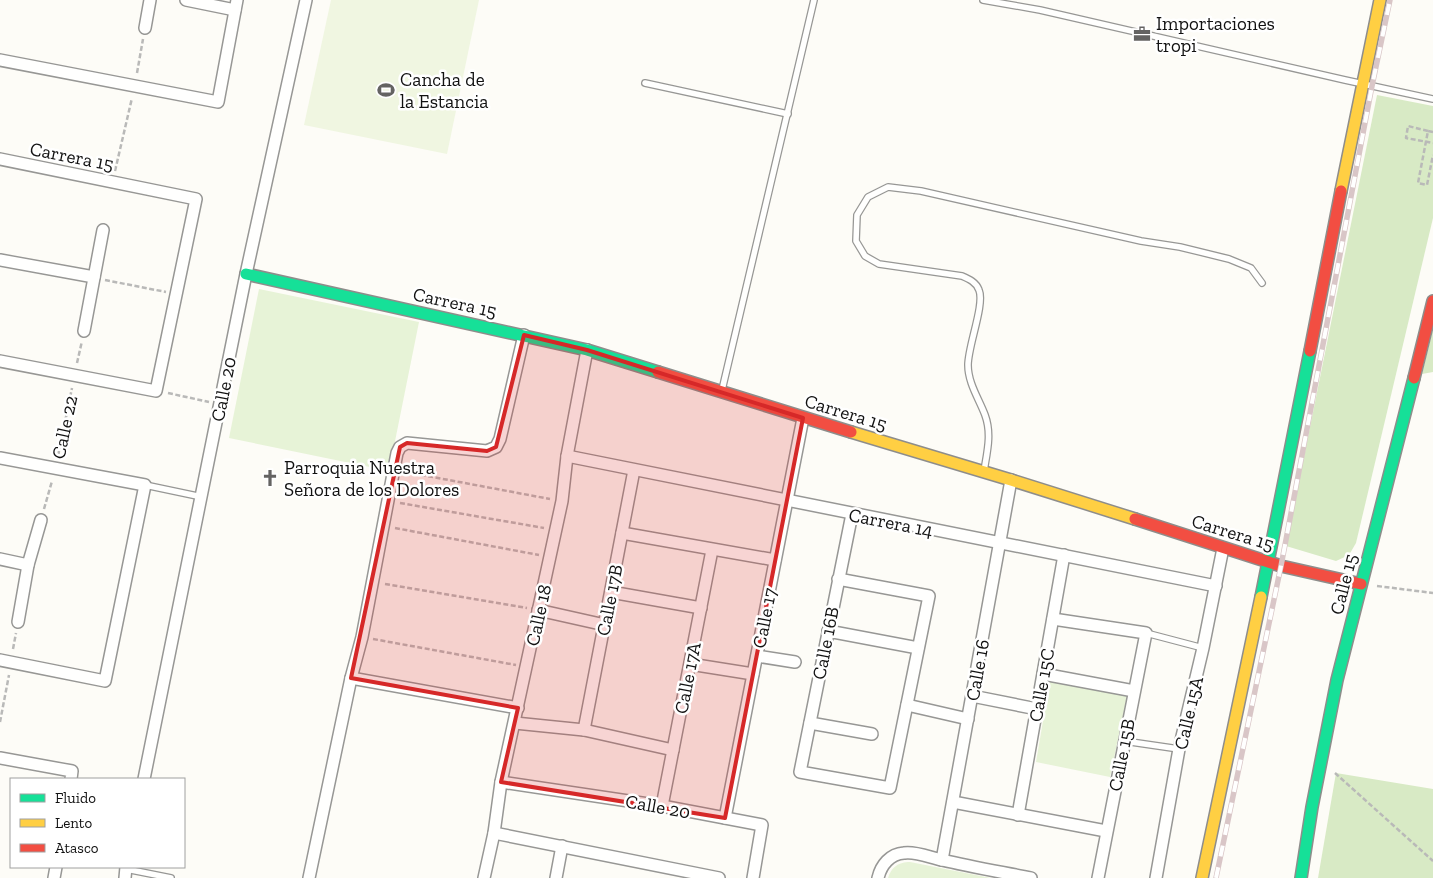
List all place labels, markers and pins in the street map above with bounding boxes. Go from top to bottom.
place label: Importaciones tropi [1156,12,1275,57]
office icon: Importaciones tropi [1132,24,1152,44]
place label: Cancha de la Estancia [400,68,488,113]
sports icon: Cancha de la Estancia [376,80,396,100]
place label: Parroquia Nuestra Señora de los Dolores [284,456,459,501]
church icon: Parroquia Nuestra Señora de los Dolores [260,468,280,488]

